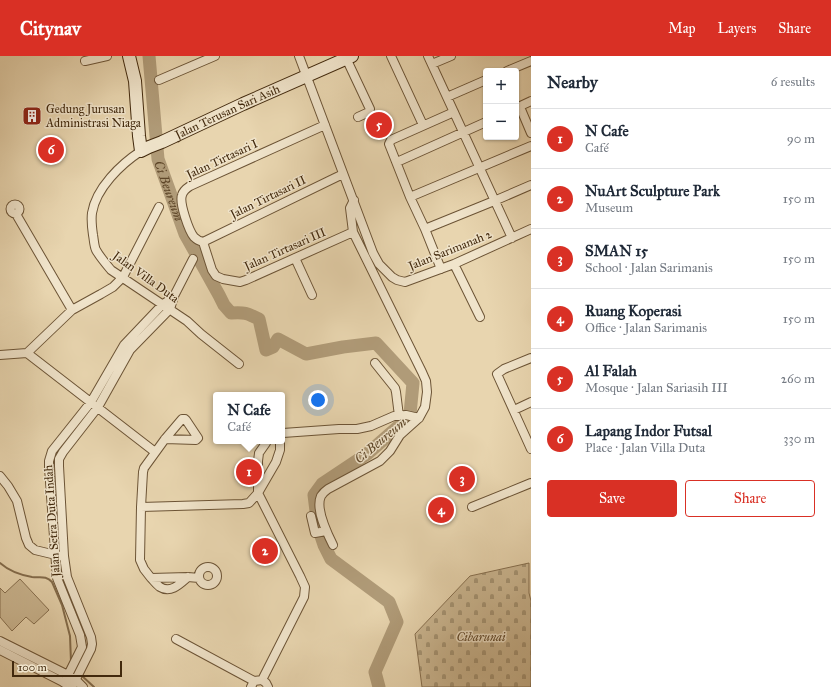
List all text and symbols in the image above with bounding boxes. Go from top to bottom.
text: Citynav [20,17,81,40]
text: Map [668,20,696,37]
text: Layers [718,20,756,37]
text: Share [778,20,811,37]
map controls [483,68,519,140]
button: + [483,68,519,104]
text: Nearby [547,72,598,93]
text: 6 results [771,74,815,90]
street label: Jalan Terusan Sari Asih [171,82,282,144]
place label: Gedung Jurusan Administrasi Niaga [45,102,142,131]
button: − [483,104,519,140]
building icon: Gedung Jurusan Administrasi Niaga [21,105,43,127]
pin: 5 [366,110,392,140]
text: N Cafe [585,122,629,140]
text: 1 [557,131,563,147]
text: 90 m [787,131,815,147]
pin: 6 [38,135,64,165]
street label: Jalan Tirtasari I [182,136,260,183]
text: Café [585,140,609,156]
water label: Ci Beureum [150,159,187,224]
street label: Jalan Tirtasari II [226,173,309,223]
text: NuArt Sculpture Park [585,182,720,200]
text: 2 [557,191,563,207]
text: 150 m [783,191,815,207]
text: Museum [585,200,633,216]
street label: Jalan Tirtasari III [240,225,328,275]
street label: Jalan Sarimanah 2 [404,227,494,275]
text: SMAN 15 [585,242,648,260]
street label: Jalan Villa Duta [108,247,182,307]
text: 3 [557,251,563,267]
text: 150 m [783,251,815,267]
text: School · Jalan Sarimanis [585,260,713,276]
text: Ruang Koperasi [585,302,682,320]
text: 4 [556,311,564,327]
text: 150 m [783,311,815,327]
text: Office · Jalan Sarimanis [585,320,707,336]
text: Al Falah [585,362,637,380]
text: 5 [557,371,563,387]
text: 260 m [781,371,815,387]
text: Mosque · Jalan Sariasih III [585,380,728,396]
your location [308,390,328,410]
popup [213,392,285,444]
text: N Cafe [227,401,271,419]
water label: Ci Beureum [351,414,410,467]
text: Café [227,419,251,435]
text: Lapang Indor Futsal [585,422,712,440]
text: 6 [557,431,563,447]
text: 330 m [783,431,815,447]
text: Place · Jalan Villa Duta [585,440,705,456]
pin: 1 [236,457,262,487]
street label: Jalan Setra Duta Indah [41,464,64,580]
pin: 3 [449,464,475,494]
button: Save [547,480,677,517]
button: Share [685,480,815,517]
pin: 4 [428,495,454,525]
pin: 2 [252,536,278,566]
park label: Cibarunai [456,630,506,644]
scale bar [12,659,122,678]
text: 100 m [18,661,47,674]

